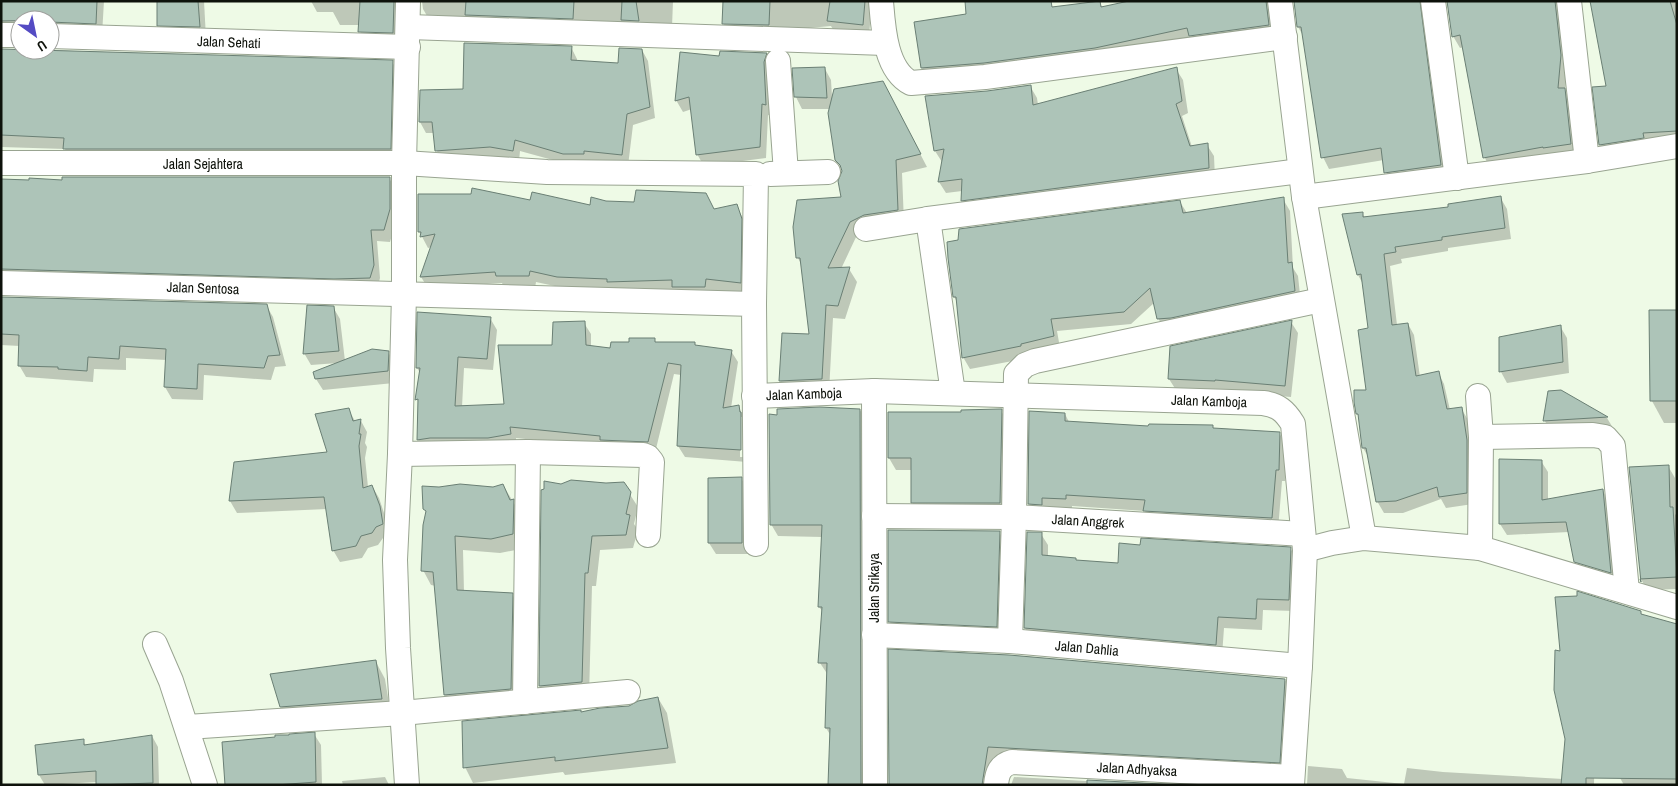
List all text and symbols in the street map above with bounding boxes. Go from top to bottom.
north arrow [10,10,60,60]
street label: Jalan Sehati [197,32,261,52]
text: U [34,36,50,56]
street label: Jalan Sejahtera [163,155,243,173]
street label: Jalan Sentosa [166,278,240,298]
street label: Jalan Kamboja [766,384,843,404]
street label: Jalan Kamboja [1171,391,1248,411]
street label: Jalan Anggrek [1051,510,1125,532]
street label: Jalan Srikaya [865,553,883,623]
street label: Jalan Dahlia [1054,636,1120,660]
street label: Jalan Adhyaksa [1096,758,1178,780]

